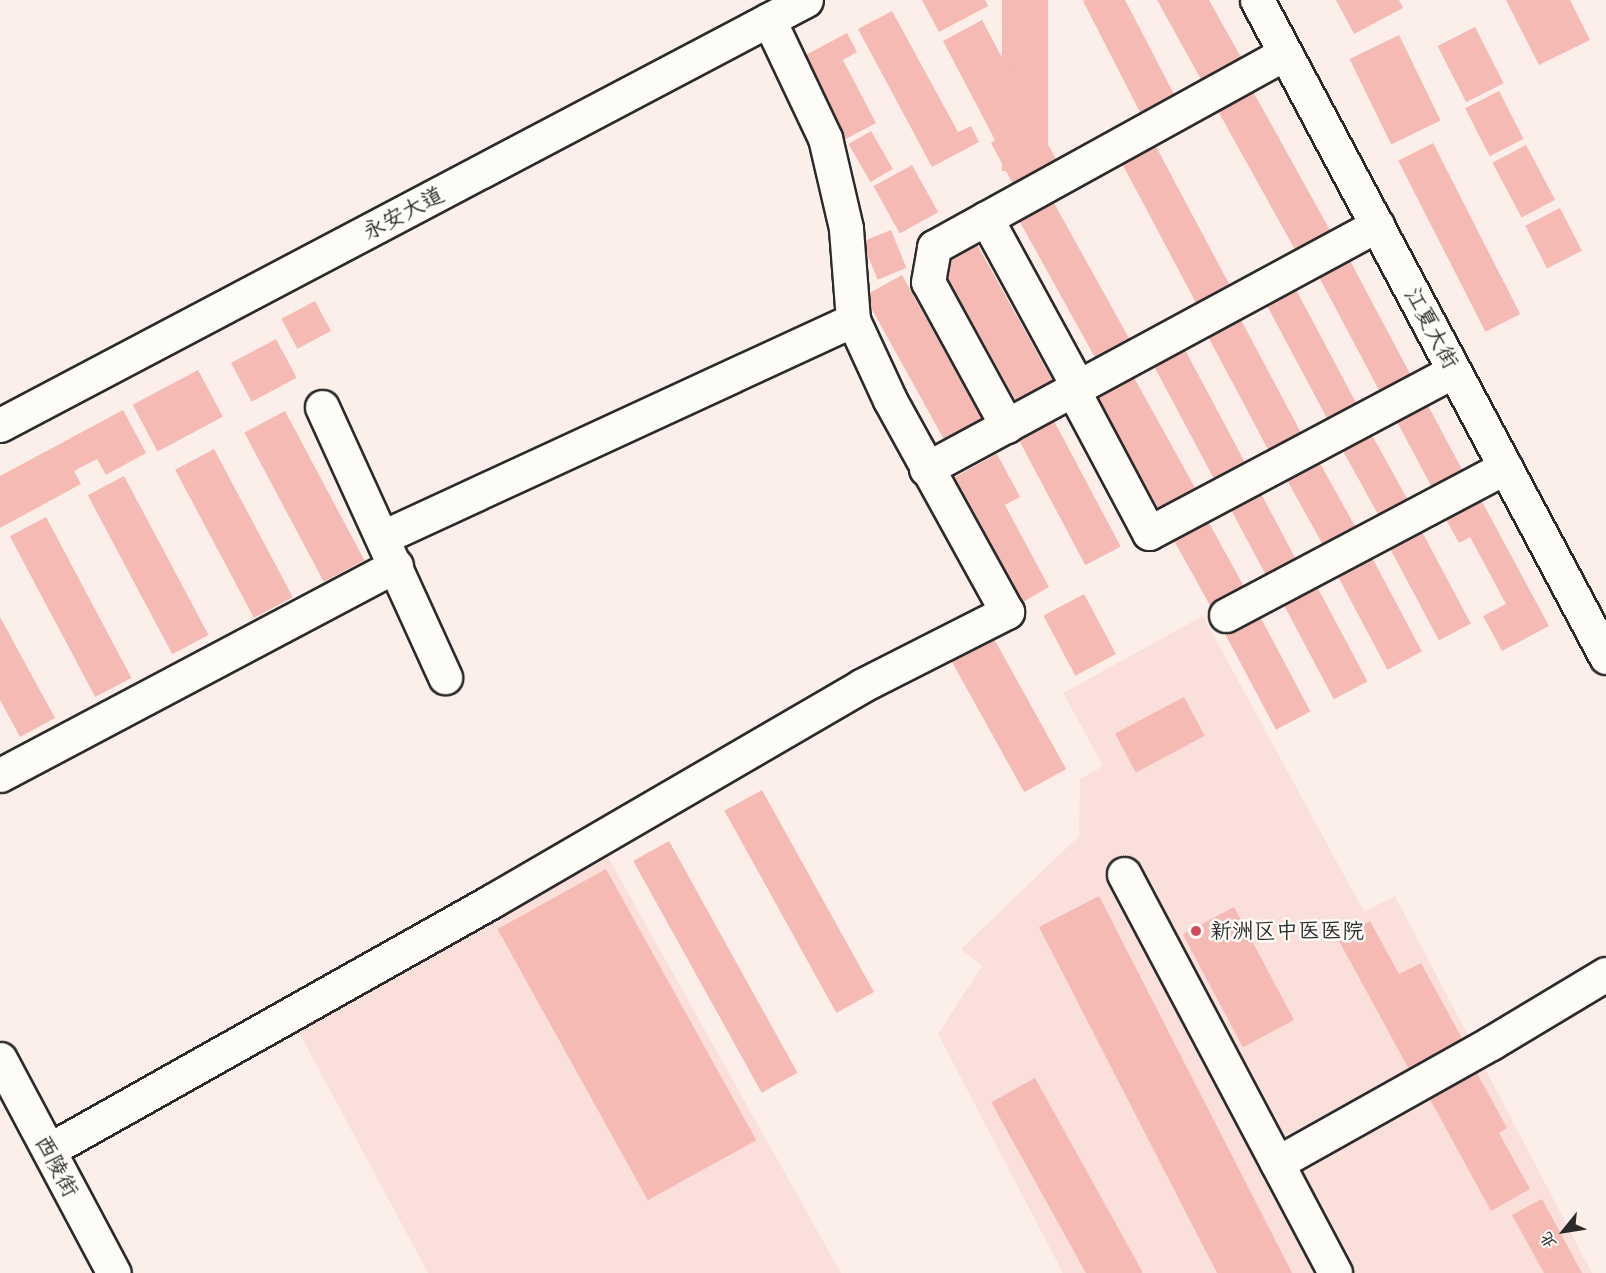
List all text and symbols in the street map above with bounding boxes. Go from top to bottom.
street label: 永安大道 [358,181,448,245]
street label: 江夏大街 [1400,283,1464,373]
place label: 新洲区中医医院 [1210,918,1364,944]
marker: 新洲区中医医院 [1187,922,1205,940]
street label: 西陵街 [30,1131,84,1201]
north arrow [1534,1201,1594,1261]
text: 北 [1531,1226,1565,1254]

